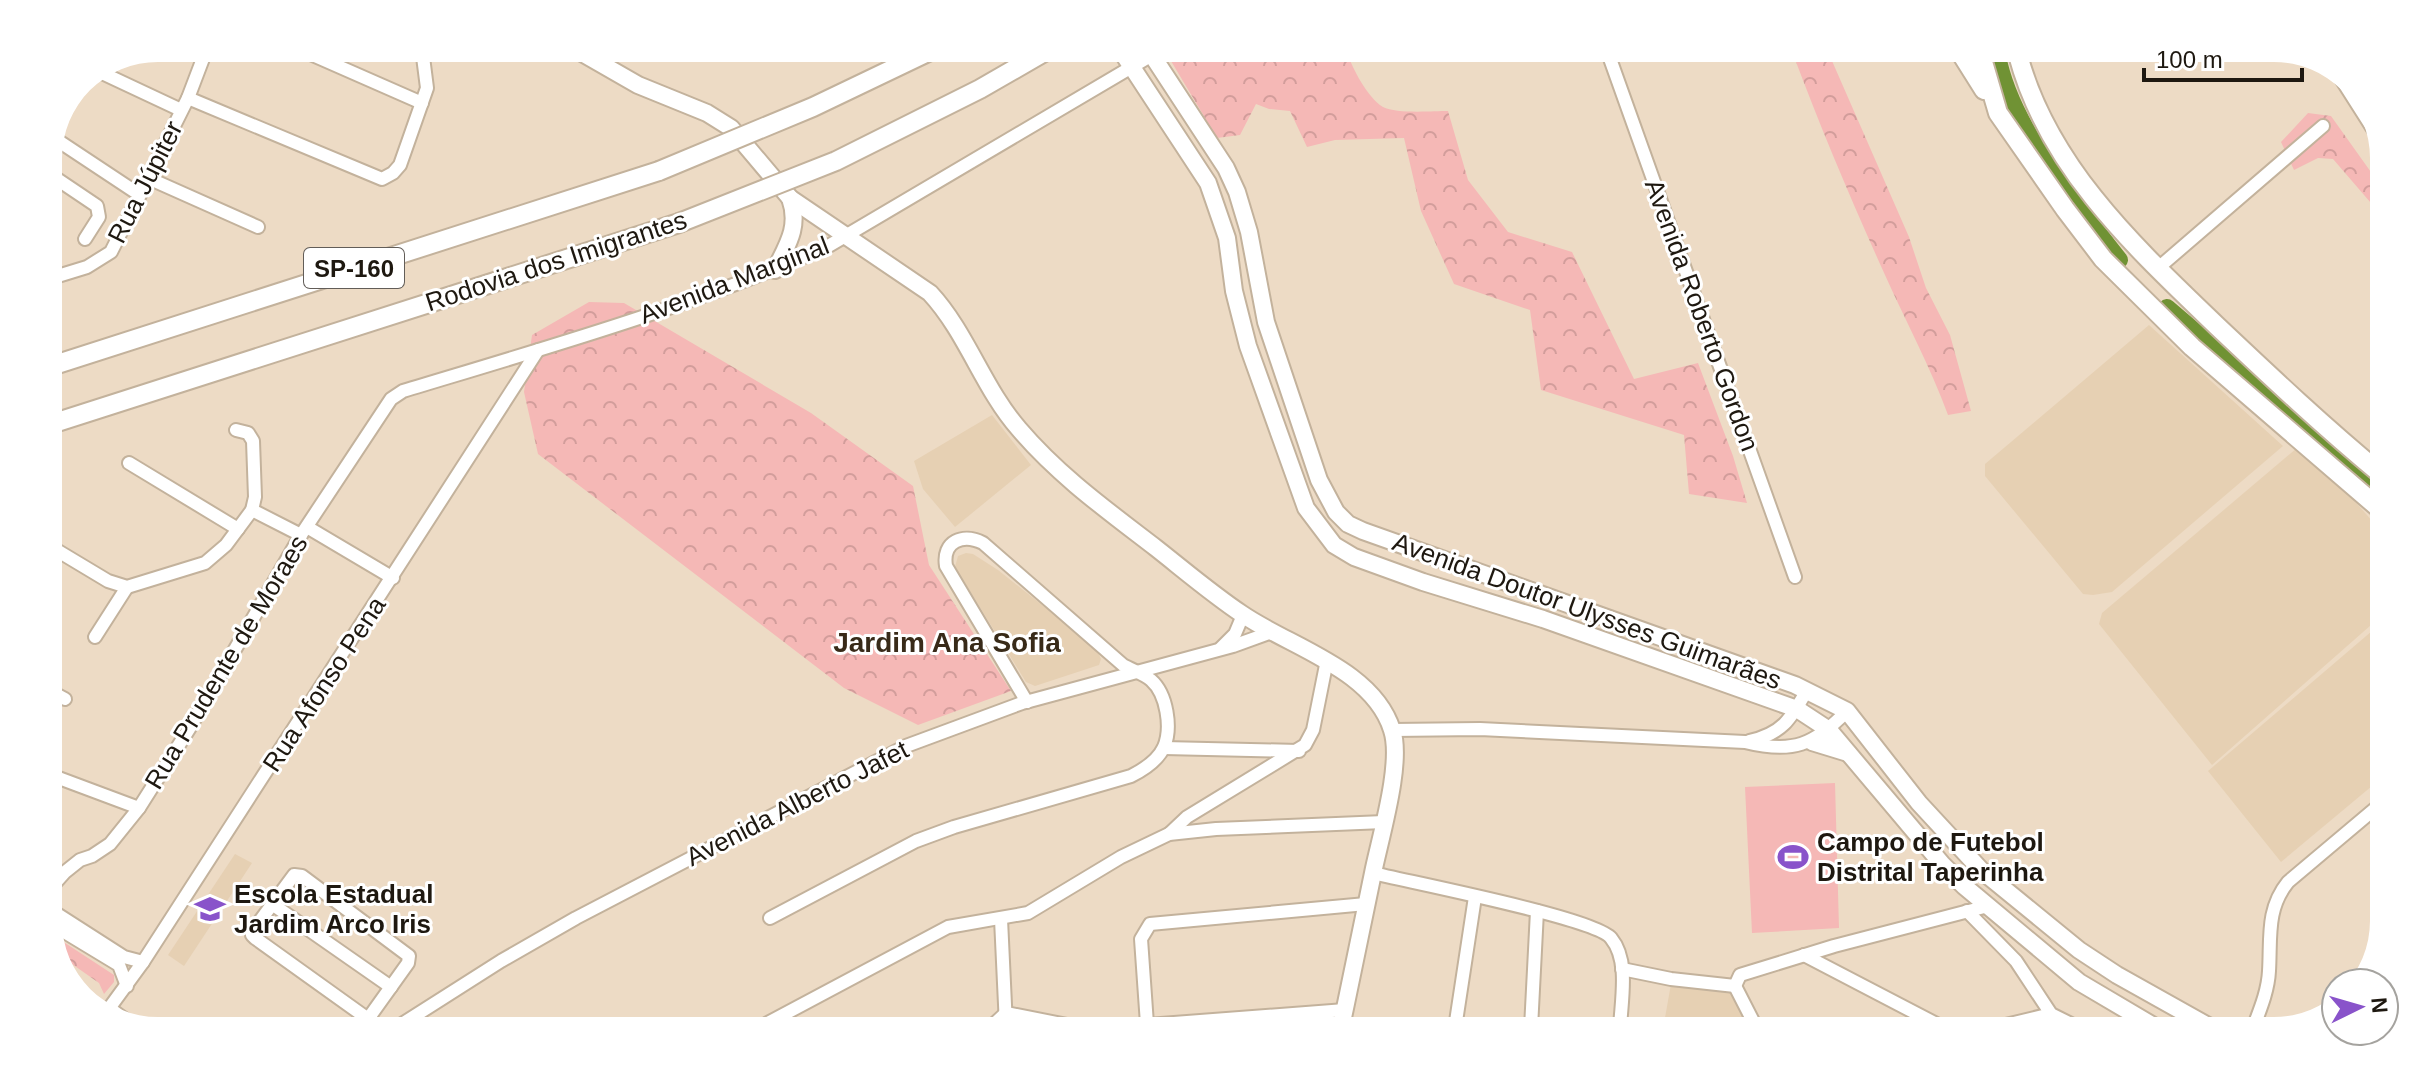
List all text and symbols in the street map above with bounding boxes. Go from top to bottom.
scale bar [2144,32,2302,82]
text: 100 m [2156,46,2223,73]
street label: Rua Júpiter [101,116,189,248]
street label: Avenida Roberto Gordon [1639,175,1765,455]
street label: Rodovia dos Imigrantes [421,205,691,317]
street label: Avenida Marginal [635,230,833,330]
road number: SP-160 [304,248,404,288]
street label: Avenida Doutor Ulysses Guimarães [1389,527,1785,695]
street label: Rua Prudente de Moraes [138,530,314,794]
street label: Rua Afonso Pena [256,591,392,777]
district label: Jardim Ana Sofia [833,627,1061,658]
street label: Avenida Alberto Jafet [681,734,914,872]
place label: Campo de Futebol Distrital Taperinha [1817,827,2044,887]
sports icon: Campo de Futebol Distrital Taperinha [1776,840,1810,874]
place label: Escola Estadual Jardim Arco Iris [234,879,433,939]
school or university icon: Escola Estadual Jardim Arco Iris [193,892,227,926]
north arrow [2320,967,2400,1047]
text: N [2366,996,2393,1014]

